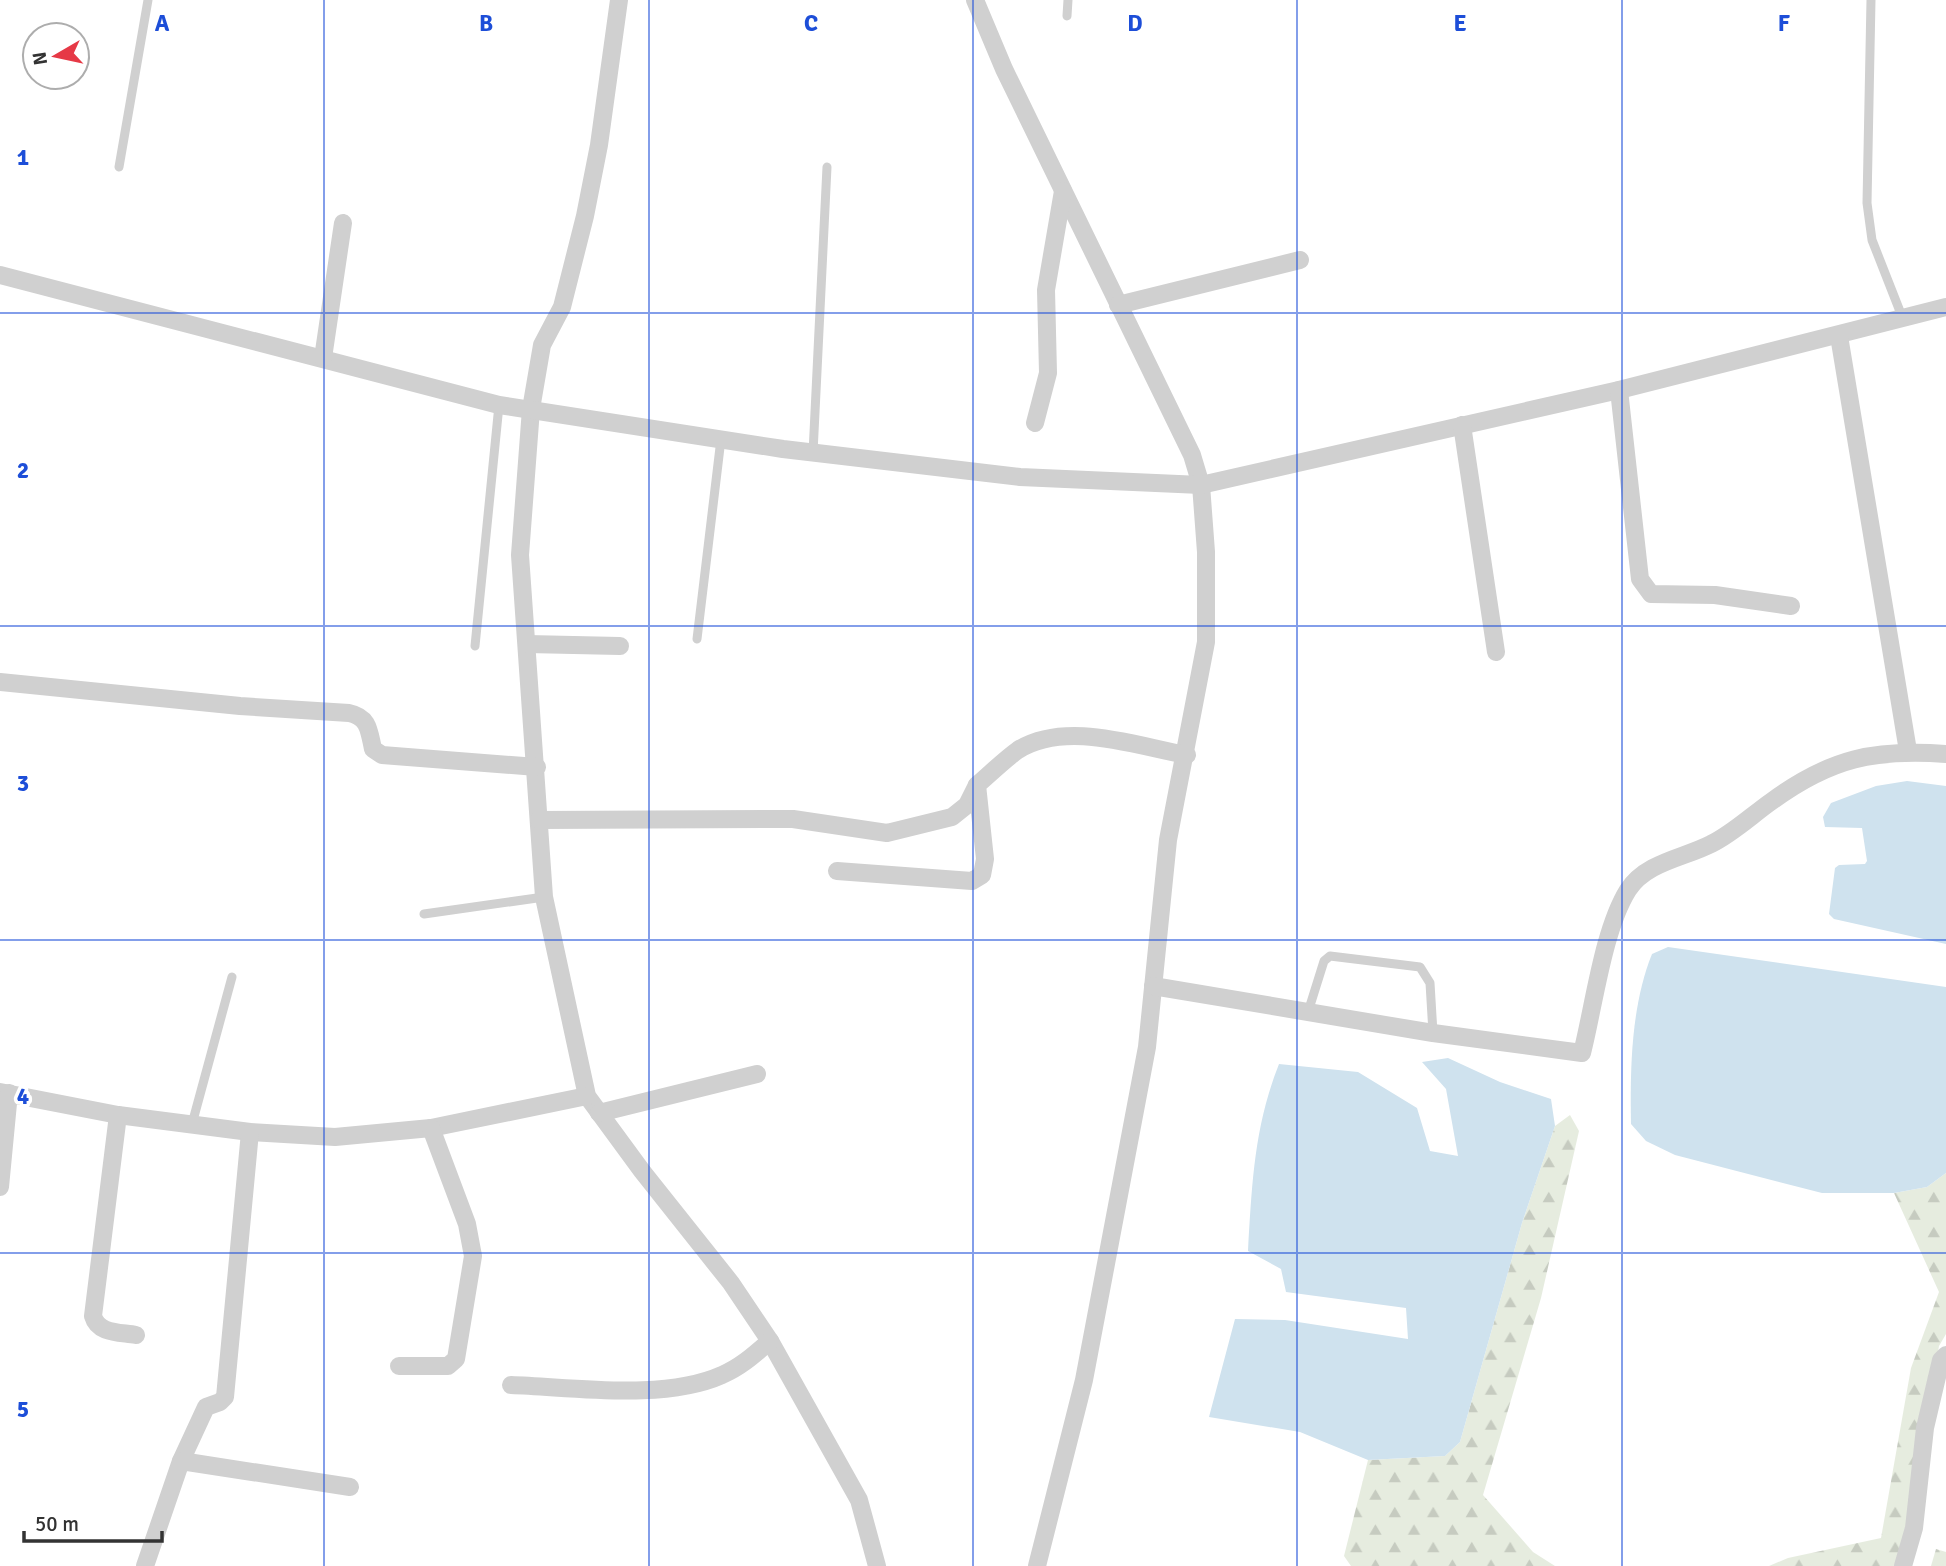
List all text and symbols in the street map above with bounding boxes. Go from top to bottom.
text: A [155,9,170,38]
text: B [479,9,493,38]
text: C [804,9,818,38]
text: D [1127,9,1143,38]
text: E [1453,9,1467,38]
text: F [1778,9,1790,38]
north arrow [21,21,91,91]
text: N [27,50,53,67]
text: 1 [17,143,29,172]
text: 2 [17,456,29,485]
text: 3 [17,769,29,798]
text: 4 [17,1082,29,1111]
text: 5 [17,1395,29,1424]
scale bar [24,1500,163,1544]
text: 50 m [35,1511,79,1537]

